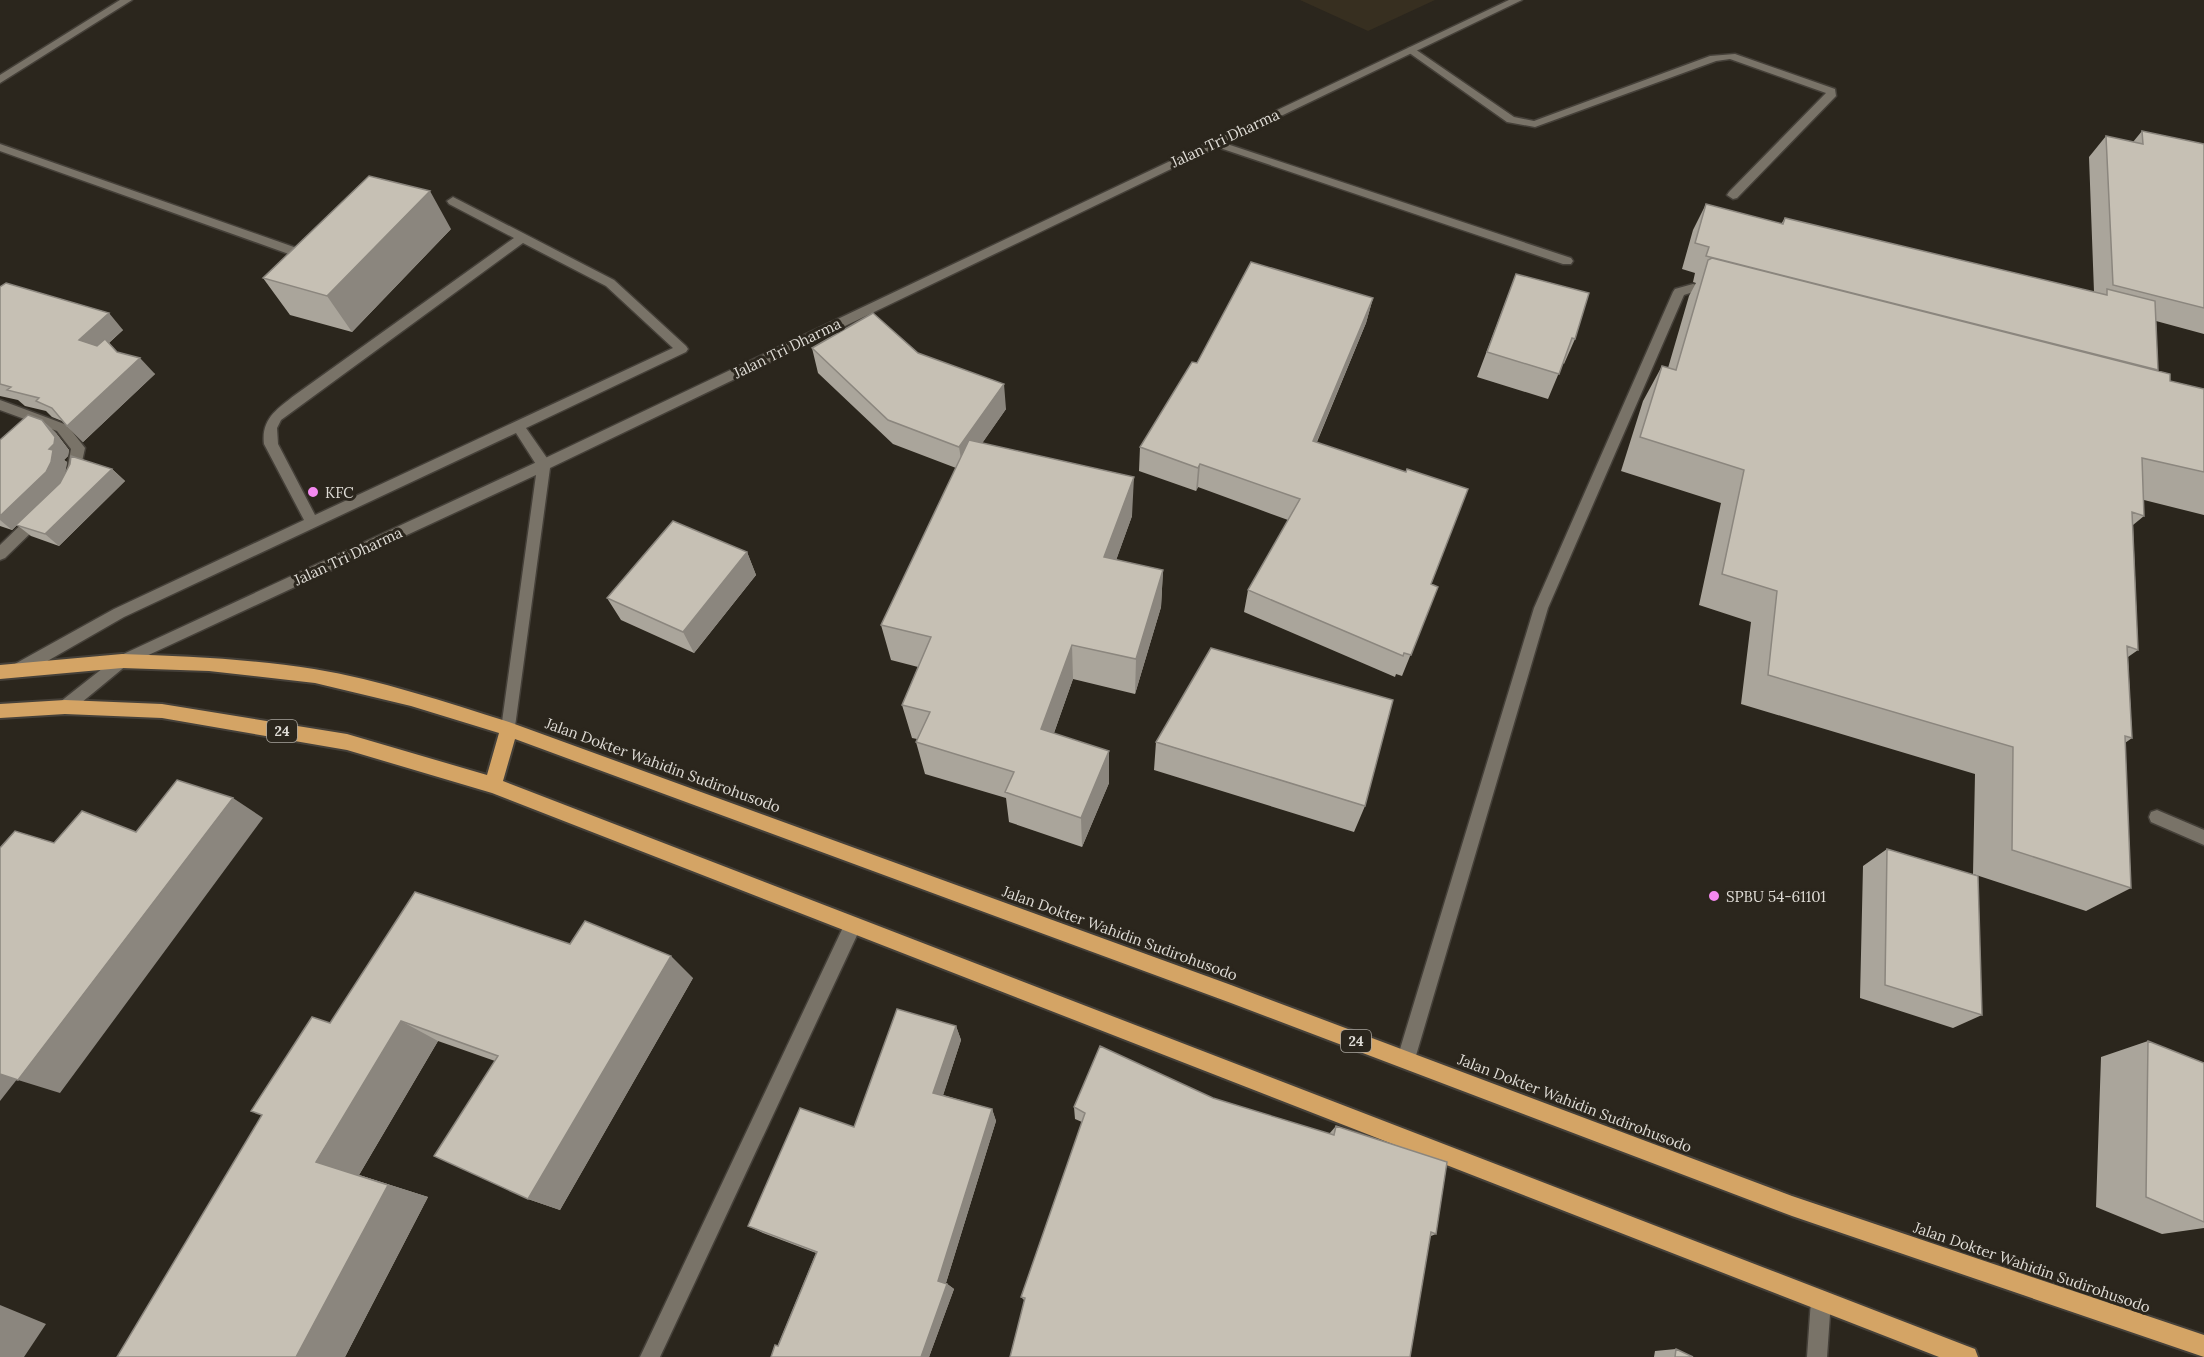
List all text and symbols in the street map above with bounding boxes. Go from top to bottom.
street label: Jalan Tri Dharma [1167,104,1282,172]
street label: Jalan Tri Dharma [729,314,844,383]
place label: KFC [325,483,354,502]
marker: KFC [306,485,320,499]
street label: Jalan Tri Dharma [290,522,405,590]
street label: Jalan Dokter Wahidin Sudirohusodo [542,713,783,817]
road number: 24 [267,720,297,742]
street label: Jalan Dokter Wahidin Sudirohusodo [999,881,1240,985]
place label: SPBU 54-61101 [1726,887,1826,906]
marker: SPBU 54-61101 [1707,889,1721,903]
road number: 24 [1341,1030,1371,1052]
street label: Jalan Dokter Wahidin Sudirohusodo [1454,1049,1695,1157]
street label: Jalan Dokter Wahidin Sudirohusodo [1910,1217,2153,1317]

